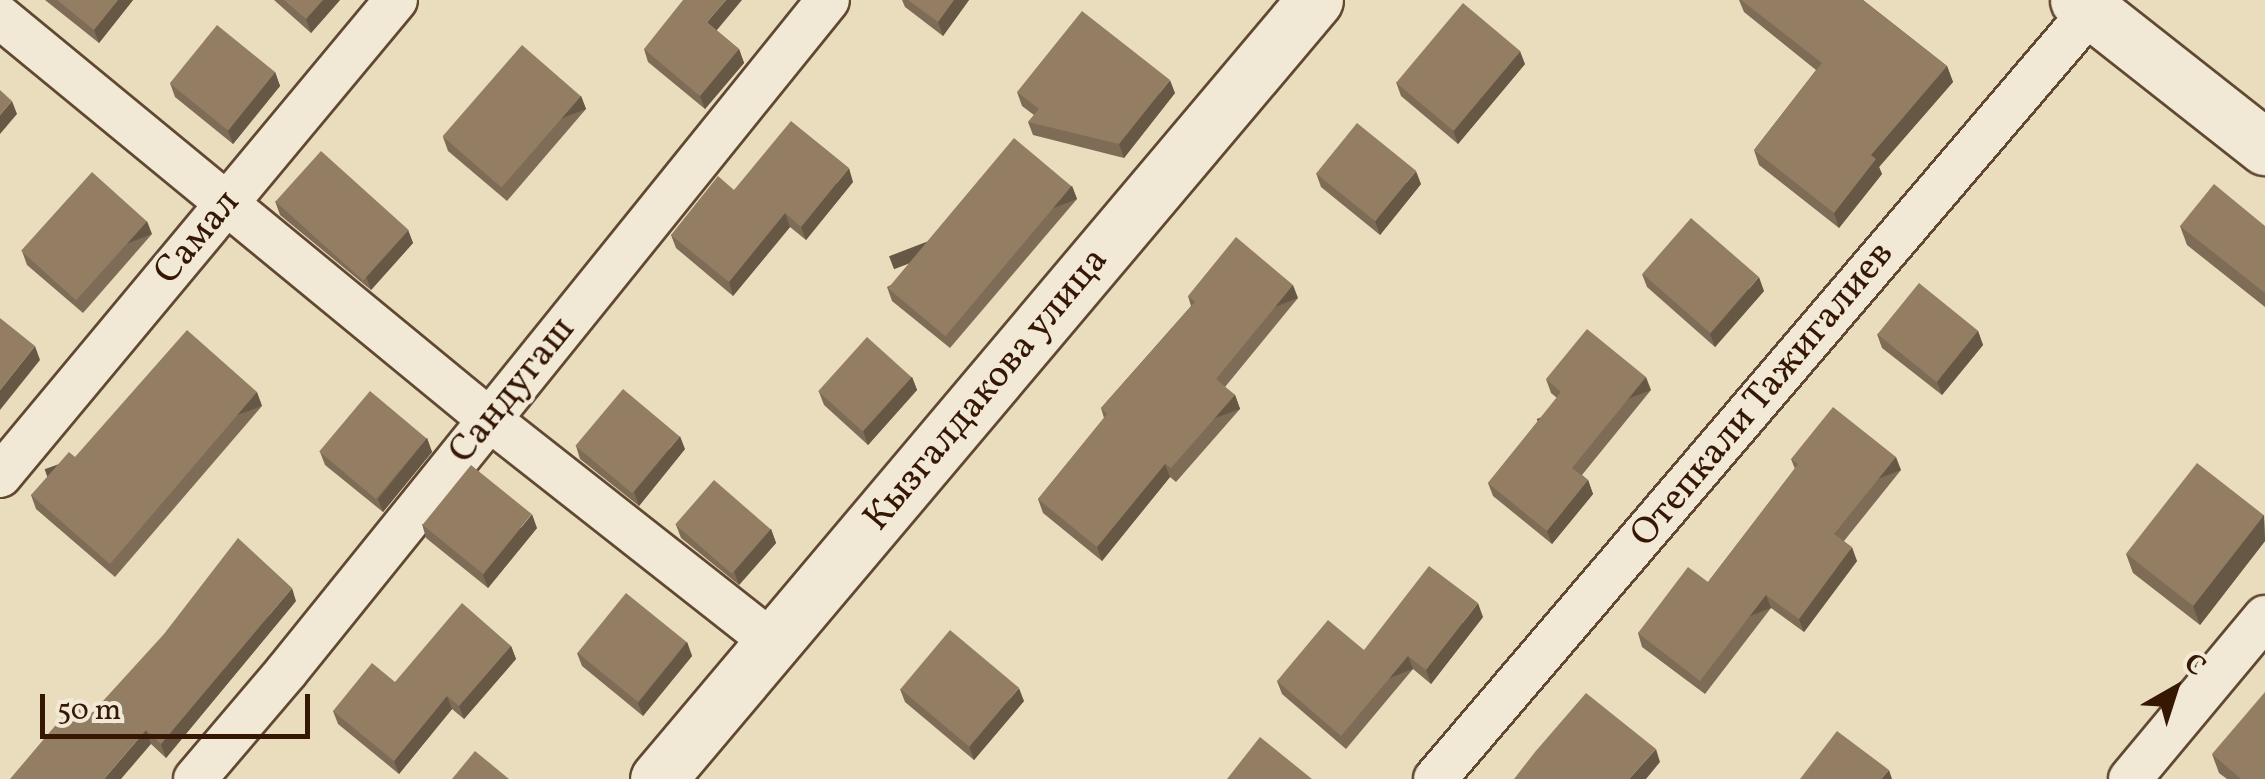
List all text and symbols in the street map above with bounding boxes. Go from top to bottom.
street label: Самал [145,181,251,295]
street label: Отепкали Тажигалиев [1621,232,1905,558]
street label: Кызгалдакова улица [855,239,1119,541]
street label: Сандугаш [440,308,586,474]
north arrow [2125,639,2225,739]
text: С [2175,644,2213,686]
scale bar [45,674,315,736]
text: 50 m [57,690,121,732]

